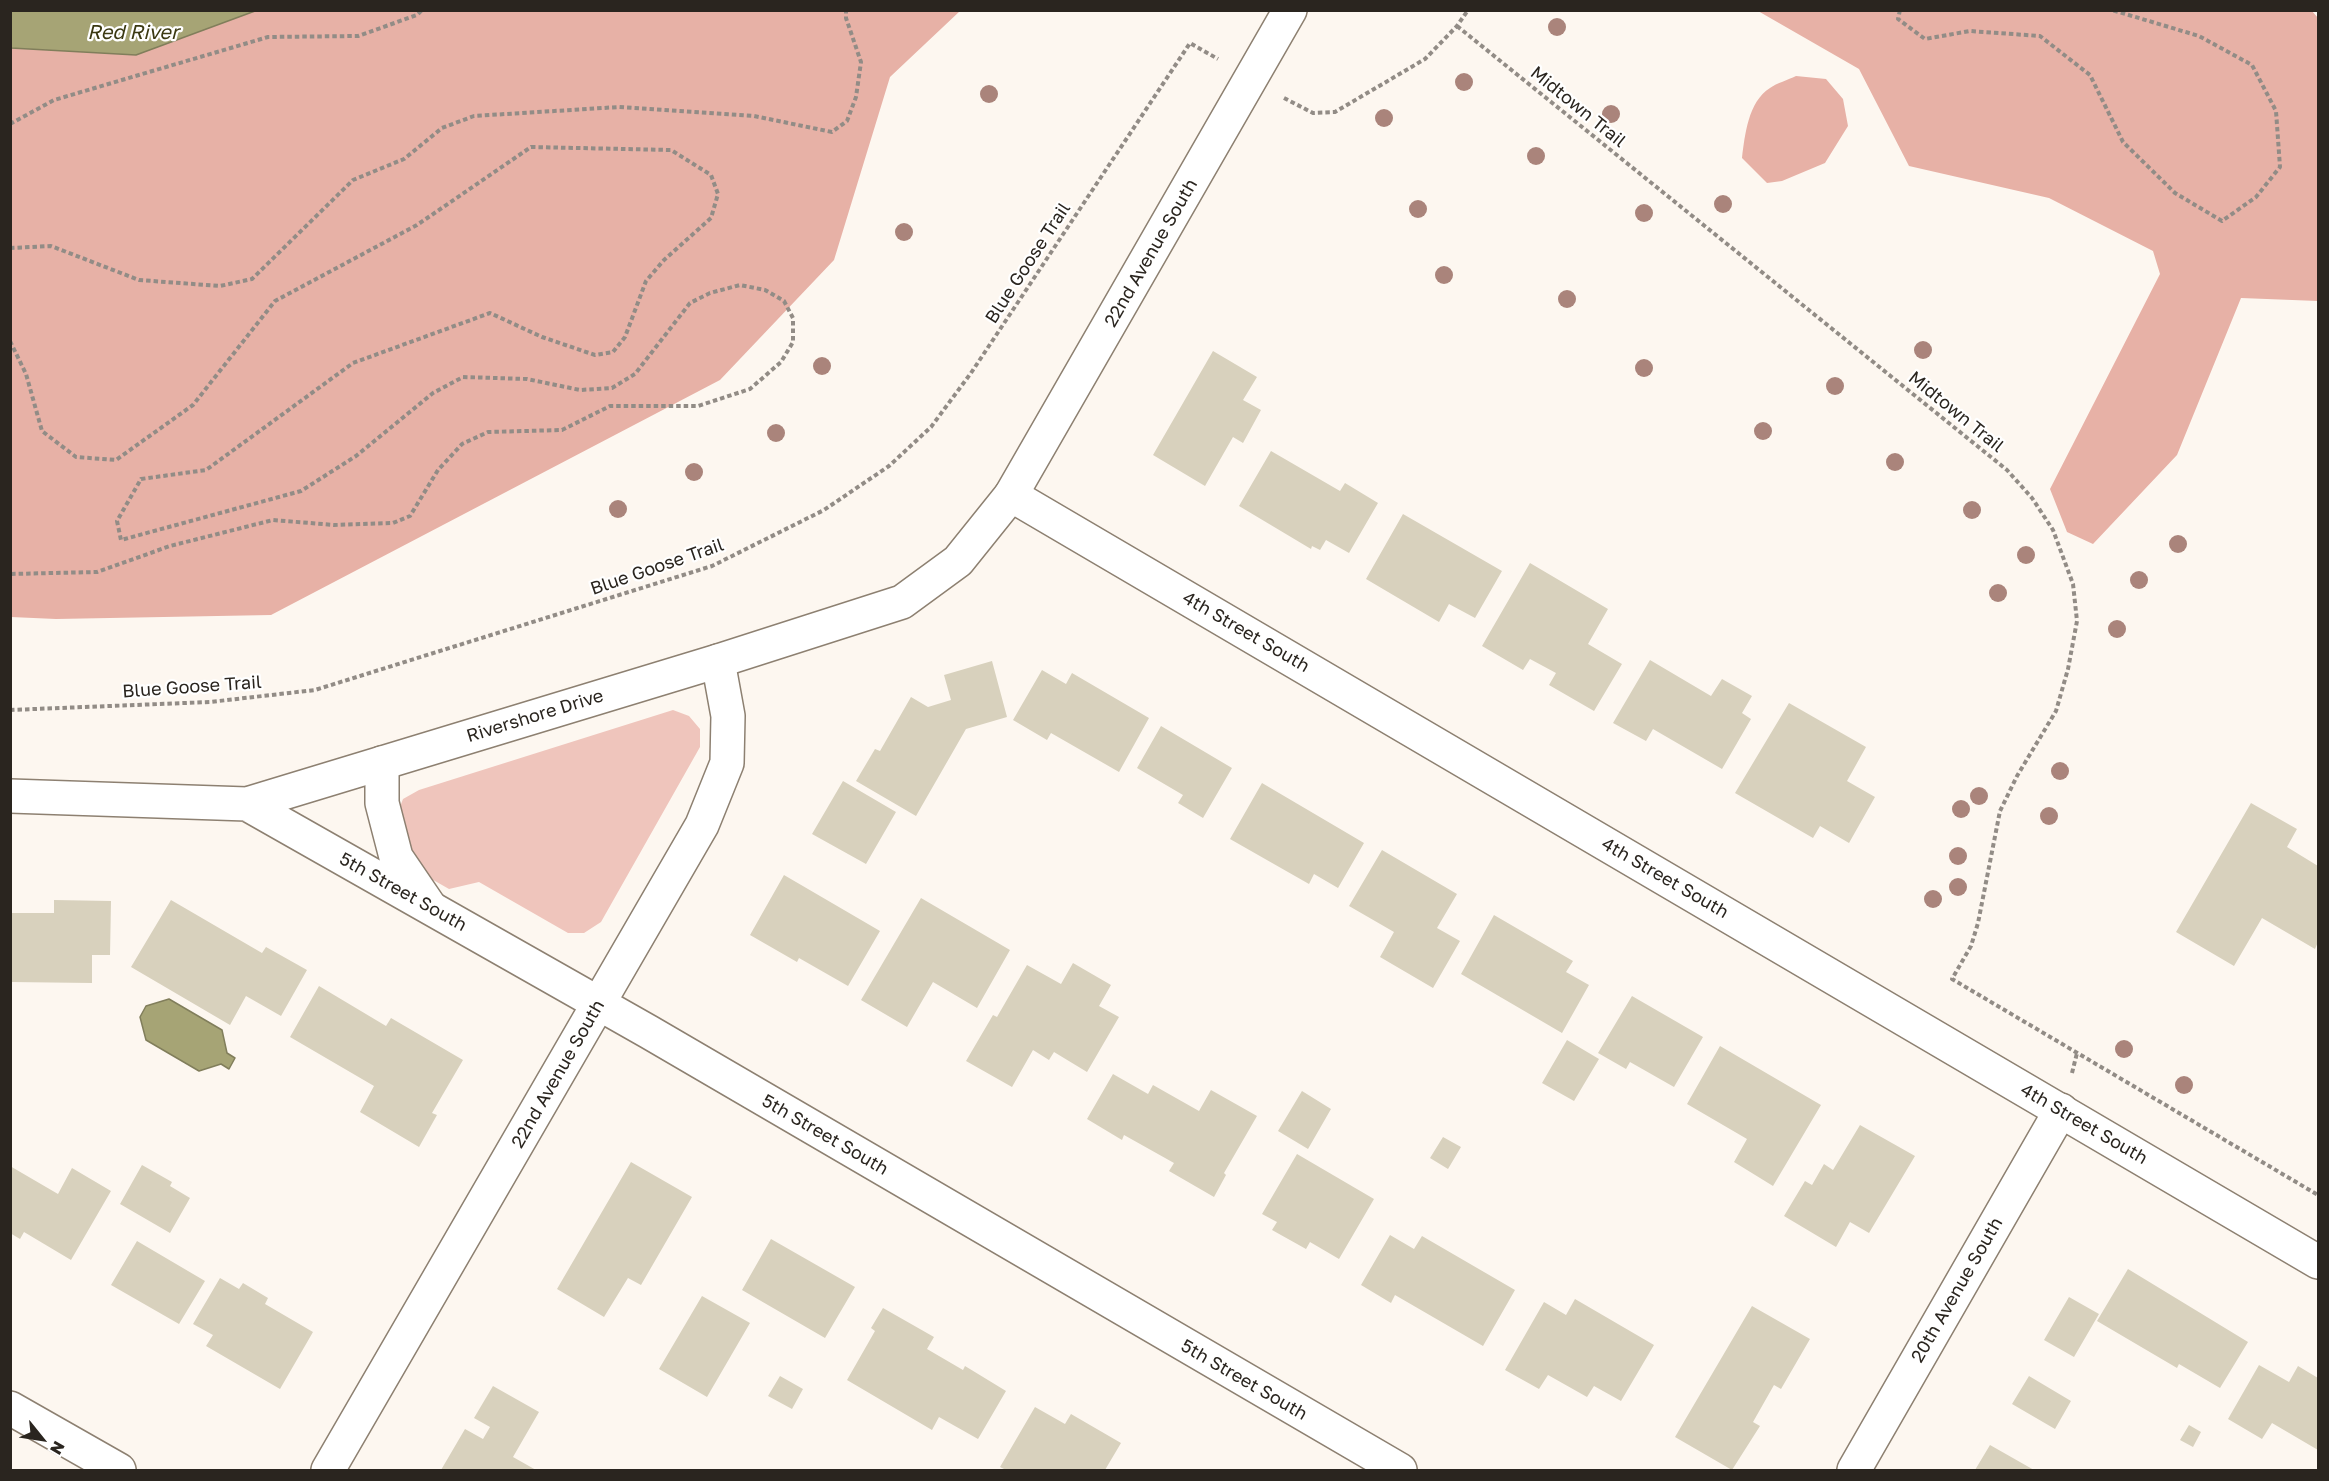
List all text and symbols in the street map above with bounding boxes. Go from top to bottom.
water label: Red River [87,21,179,45]
street label: Midtown Trail [1526,62,1630,152]
street label: 22nd Avenue South [1100,175,1202,331]
street label: Blue Goose Trail [981,199,1075,327]
street label: Midtown Trail [1904,367,2008,457]
street label: Blue Goose Trail [588,534,726,600]
street label: 4th Street South [1179,587,1313,677]
street label: Blue Goose Trail [122,671,262,703]
street label: Rivershore Drive [464,685,606,747]
street label: 4th Street South [1598,833,1732,923]
street label: 5th Street South [335,848,471,936]
street label: 22nd Avenue South [507,996,609,1152]
street label: 4th Street South [2017,1079,2151,1169]
street label: 5th Street South [758,1090,892,1180]
street label: 20th Avenue South [1907,1214,2007,1366]
street label: 5th Street South [1177,1335,1311,1425]
north arrow [12,1409,72,1469]
text: N [46,1438,69,1458]

